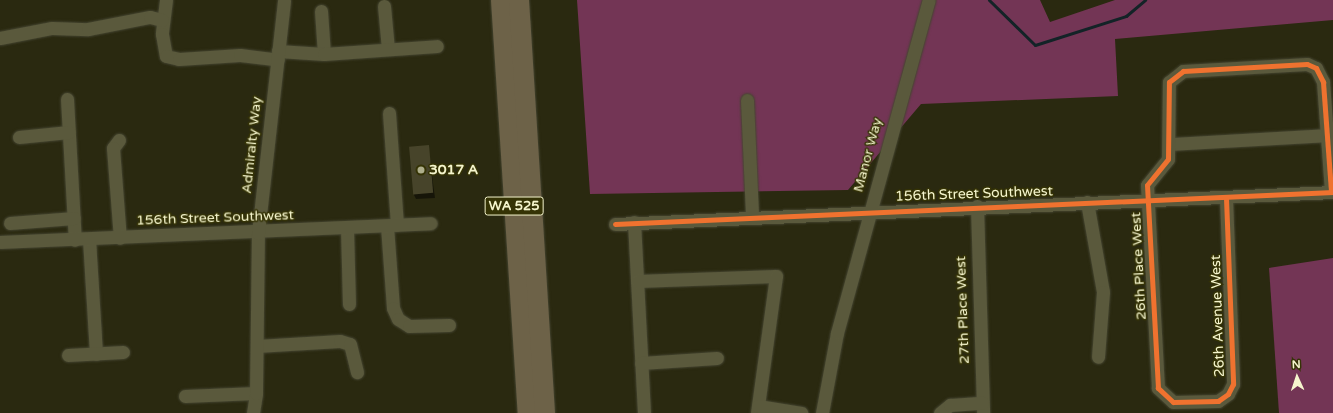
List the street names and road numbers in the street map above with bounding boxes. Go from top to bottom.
street label: Admiralty Way [239,96,265,194]
street label: Manor Way [850,116,886,194]
street label: 156th Street Southwest [895,183,1053,205]
road number: WA 525 [484,195,544,217]
street label: 156th Street Southwest [136,207,294,229]
street label: 26th Place West [1128,212,1150,320]
street label: 26th Avenue West [1207,255,1229,377]
street label: 27th Place West [953,256,973,364]

